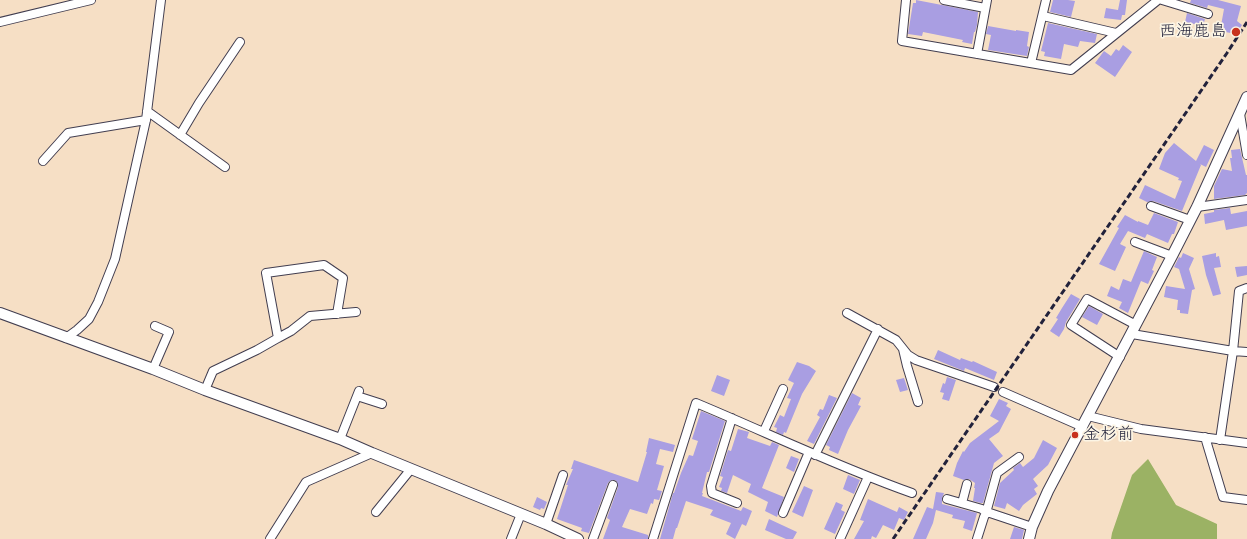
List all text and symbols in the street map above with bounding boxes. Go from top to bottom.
place label: 西海鹿島 [1159,22,1227,42]
marker: 西海鹿島 [1230,26,1242,38]
place label: 金杉前 [1083,425,1134,445]
marker: 金杉前 [1070,430,1080,440]

